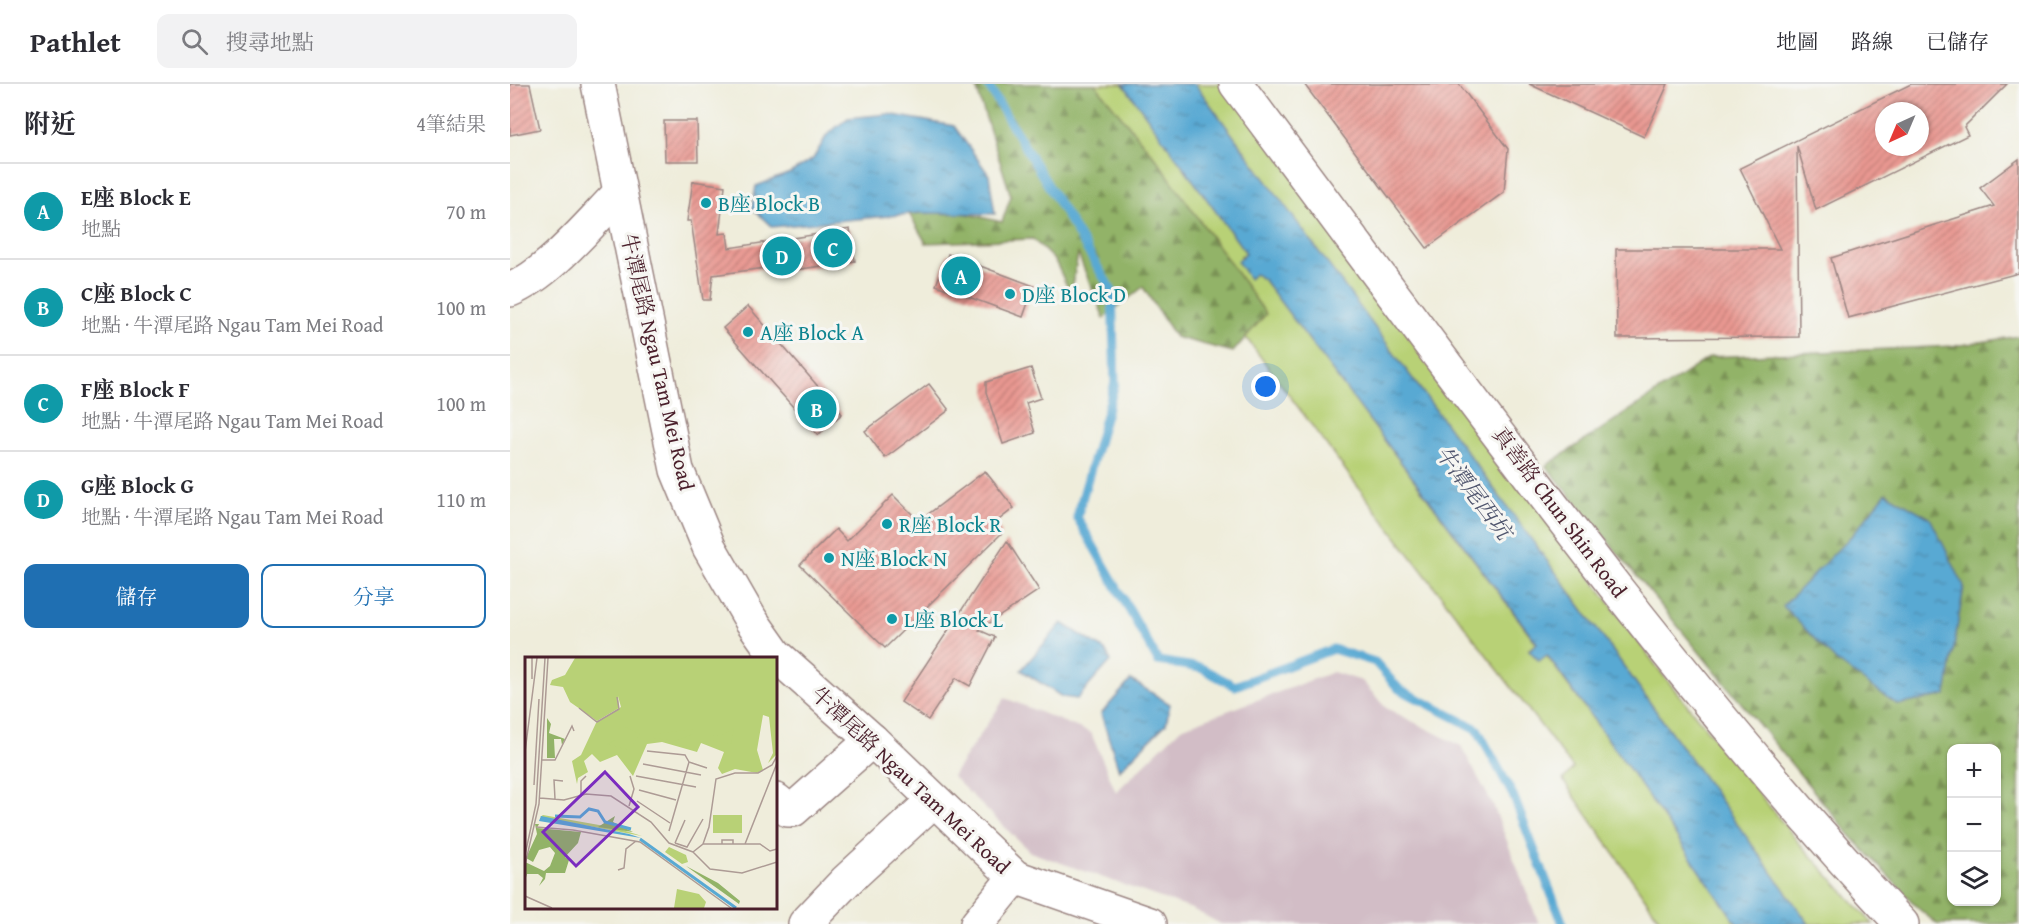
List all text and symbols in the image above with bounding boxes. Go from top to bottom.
search box [157,14,577,68]
text: Pathlet [30,21,121,62]
icon: search [178,25,211,58]
text: 搜尋地點 [226,26,314,58]
text: 地圖 [1776,26,1818,57]
text: 路線 [1851,26,1893,57]
text: 已儲存 [1926,26,1989,57]
north arrow [1875,102,1929,156]
text: 附近 [24,104,76,143]
text: 4筆結果 [416,109,486,138]
text: E座 Block E [81,181,191,213]
place label: B座 Block B [718,188,820,219]
marker: B座 Block B [699,196,713,210]
text: A [37,197,50,226]
text: 70 m [446,197,486,226]
text: 地點 [81,214,121,243]
pin: C [814,226,852,270]
street label: 牛潭尾路 Ngau Tam Mei Road [613,230,703,494]
pin: D [762,234,802,279]
pin: A [942,254,980,298]
text: C座 Block C [81,277,192,309]
place label: D座 Block D [1022,279,1126,310]
marker: D座 Block D [1003,287,1017,301]
text: B [37,293,50,322]
text: 100 m [436,293,486,322]
text: 地點 · 牛潭尾路 Ngau Tam Mei Road [81,310,384,339]
place label: A座 Block A [760,317,864,348]
marker: A座 Block A [741,325,755,339]
your location [1251,372,1280,401]
text: F座 Block F [81,373,190,405]
pin: B [798,386,836,432]
text: C [38,389,49,418]
text: 100 m [436,389,486,418]
text: 地點 · 牛潭尾路 Ngau Tam Mei Road [81,406,384,435]
street label: 真善路 Chun Shin Road [1485,420,1635,605]
water label: 牛潭尾西坑 [1428,438,1522,548]
text: G座 Block G [81,469,194,501]
text: D [37,485,50,514]
text: 110 m [436,485,486,514]
text: 地點 · 牛潭尾路 Ngau Tam Mei Road [81,502,384,531]
place label: R座 Block R [899,509,1003,540]
marker: R座 Block R [880,517,894,531]
place label: N座 Block N [841,543,947,574]
marker: N座 Block N [822,551,836,565]
button: 儲存 [24,564,249,628]
button: 分享 [261,564,486,628]
place label: L座 Block L [904,604,1003,635]
marker: L座 Block L [885,612,899,626]
inset map [525,657,777,909]
street label: 牛潭尾路 Ngau Tam Mei Road [804,679,1018,882]
map controls [1947,744,2001,906]
button: + [1947,744,2001,798]
button: − [1947,798,2001,852]
button: layers [1947,852,2001,906]

